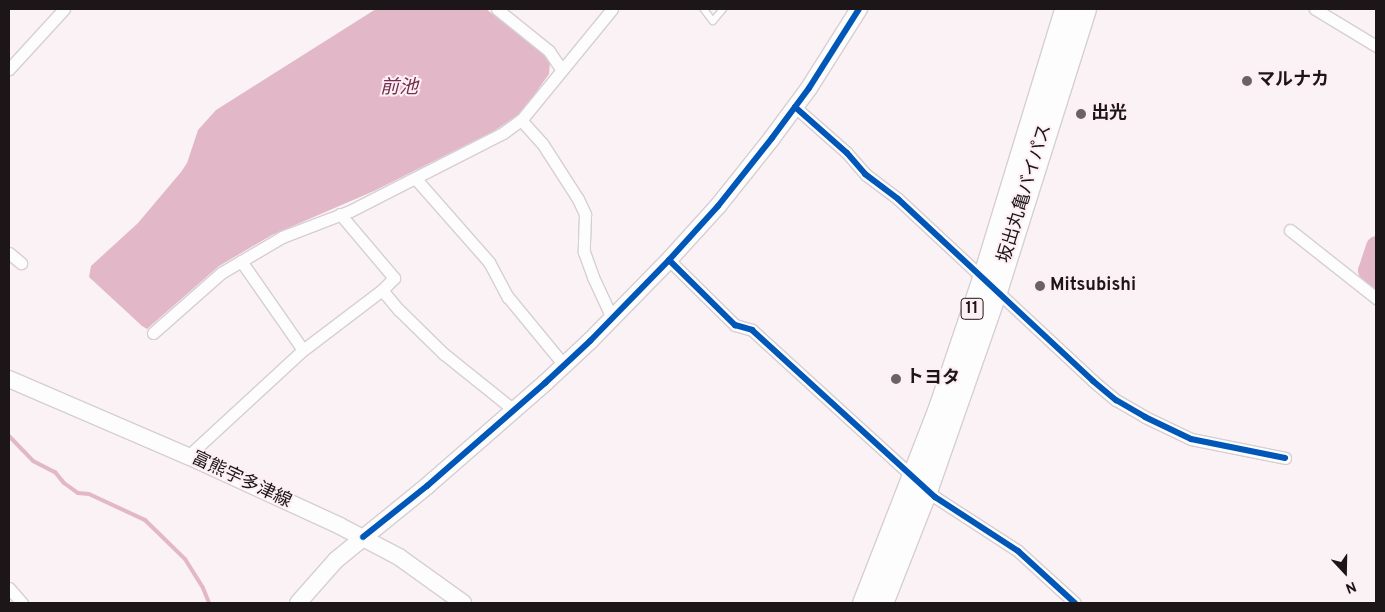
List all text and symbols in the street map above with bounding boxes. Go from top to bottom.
place label: マルナカ [1257,70,1329,92]
marker: マルナカ [1241,75,1253,87]
water label: 前池 [380,78,418,100]
place label: 出光 [1091,103,1127,125]
marker: 出光 [1075,108,1087,120]
street label: 坂出丸亀バイパス [995,122,1057,266]
place label: Mitsubishi [1050,275,1136,297]
marker: Mitsubishi [1034,280,1046,292]
road number: 11 [960,296,984,322]
place label: トヨタ [906,368,960,390]
marker: トヨタ [890,373,902,385]
street label: 富熊宇多津線 [187,448,295,514]
north arrow [1320,547,1370,597]
text: N [1343,577,1358,596]

